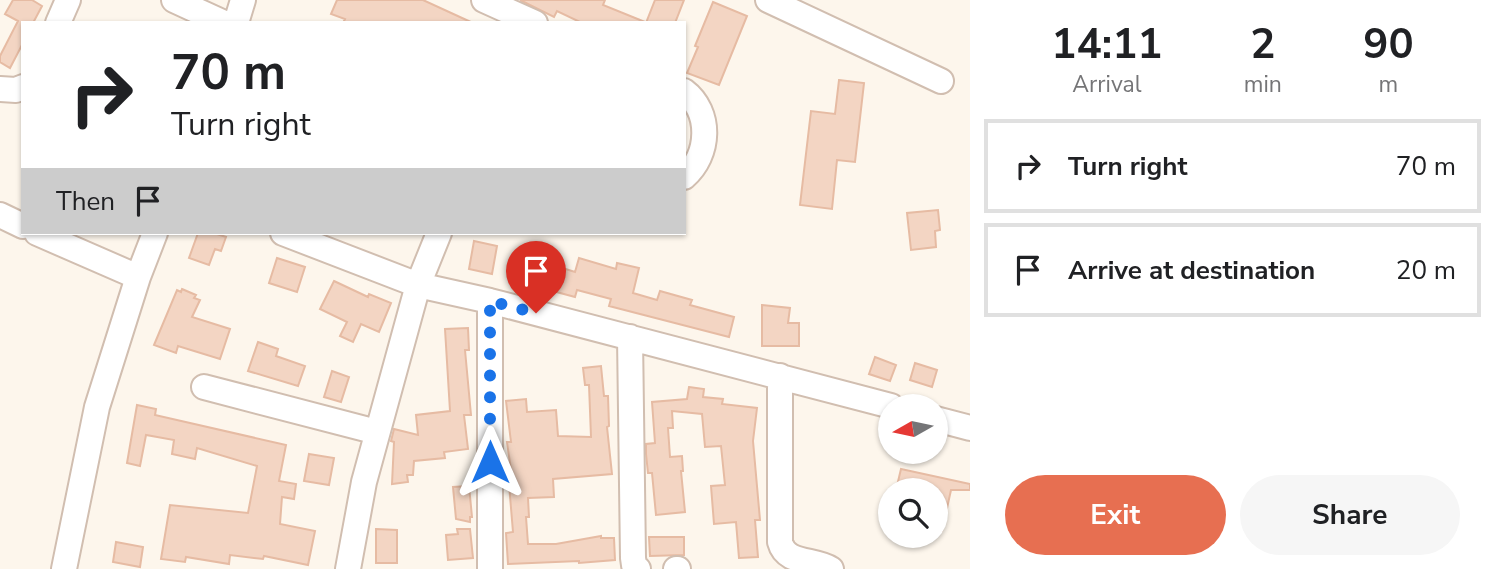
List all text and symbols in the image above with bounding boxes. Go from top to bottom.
text: 14:11 [1051,16,1163,73]
text: 2 [1250,16,1275,73]
text: 90 [1363,16,1414,73]
text: 70 m [171,39,286,106]
icon: right [56,49,147,140]
text: Arrival [1072,69,1142,100]
text: min [1244,69,1282,100]
text: m [1379,69,1398,100]
text: Turn right [171,103,311,146]
icon: right [1009,147,1047,185]
text: Turn right [1068,149,1187,184]
text: 70 m [1396,149,1456,184]
icon: arrive [129,182,167,220]
text: Then [56,184,115,219]
pin [506,241,566,313]
icon: arrive [1009,251,1047,289]
icon: arrive [517,252,555,290]
text: Arrive at destination [1068,253,1315,288]
text: 20 m [1396,253,1456,288]
north arrow [878,394,948,464]
map controls [878,394,948,548]
position arrow [453,425,527,499]
button: Exit [1005,475,1226,555]
button: Share [1240,475,1460,555]
button: search [878,478,948,548]

